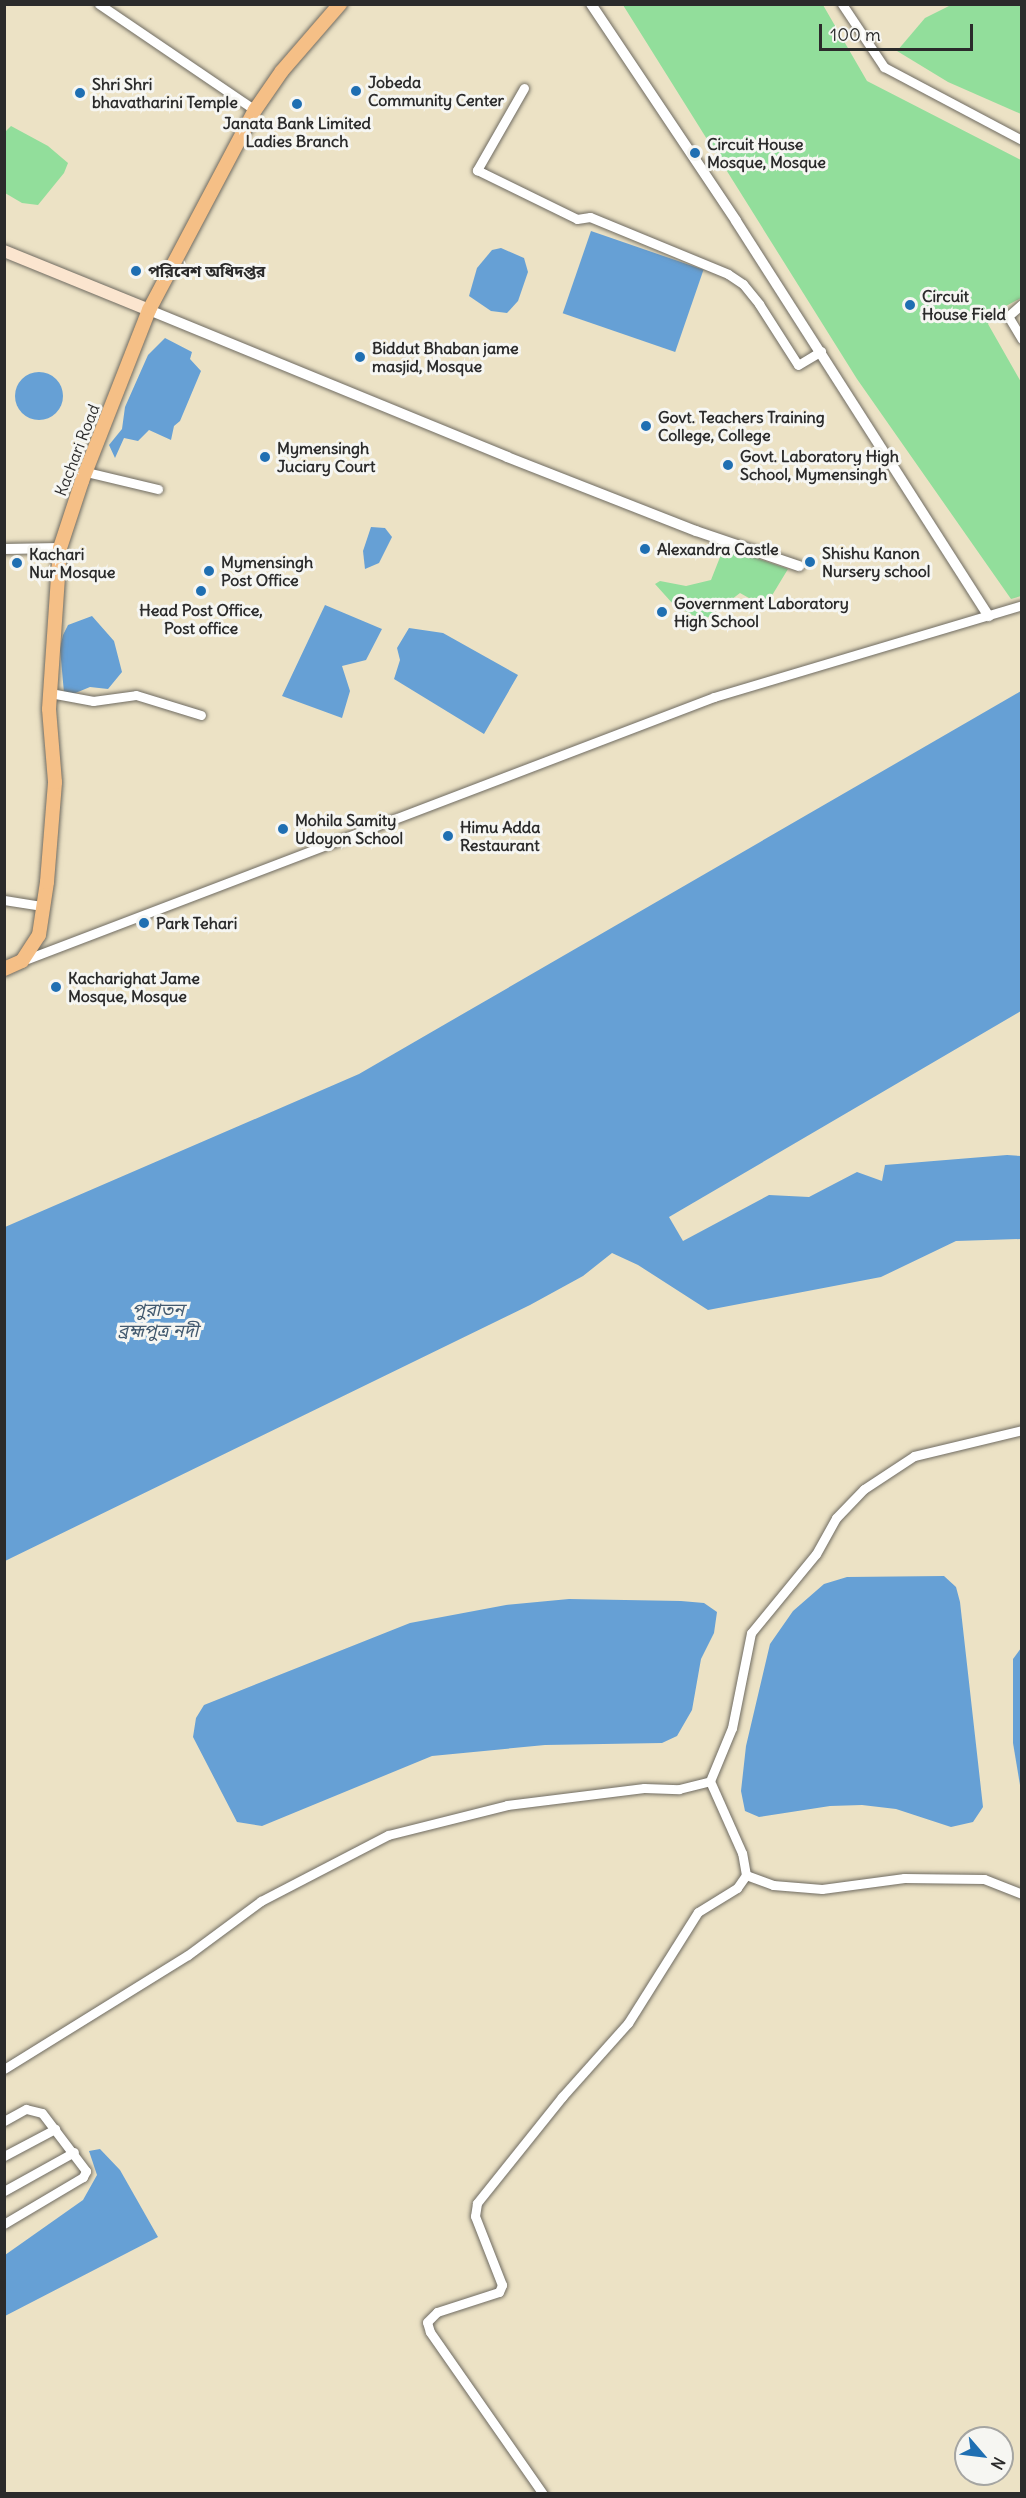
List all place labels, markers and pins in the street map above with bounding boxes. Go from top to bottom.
place label: Jobeda Community Center [368,72,504,110]
place label: Shri Shri bhavatharini Temple [92,74,238,112]
marker: Jobeda Community Center [349,84,363,98]
marker: Shri Shri bhavatharini Temple [73,86,87,100]
marker: Janata Bank Limited Ladies Branch [290,97,304,111]
place label: Janata Bank Limited Ladies Branch [223,113,371,151]
place label: Circuit House Mosque, Mosque [707,134,826,172]
marker: Circuit House Mosque, Mosque [688,146,702,160]
place label: পরিবেশ অধিদপ্তর [148,261,265,281]
marker: পরিবেশ অধিদপ্তর [129,264,143,278]
place label: Circuit House Field [922,286,1006,324]
marker: Circuit House Field [903,298,917,312]
place label: Biddut Bhaban jame masjid, Mosque [372,338,519,376]
marker: Biddut Bhaban jame masjid, Mosque [353,350,367,364]
place label: Govt. Teachers Training College, College [658,407,825,445]
marker: Govt. Teachers Training College, College [639,419,653,433]
place label: Mymensingh Juciary Court [277,438,375,476]
place label: Govt. Laboratory High School, Mymensingh [740,446,899,484]
marker: Mymensingh Juciary Court [258,450,272,464]
marker: Govt. Laboratory High School, Mymensingh [721,458,735,472]
place label: Alexandra Castle [657,539,779,559]
marker: Alexandra Castle [638,542,652,556]
place label: Shishu Kanon Nursery school [822,543,930,581]
place label: Kachari Nur Mosque [29,544,115,582]
place label: Mymensingh Post Office [221,552,313,590]
marker: Shishu Kanon Nursery school [803,555,817,569]
marker: Kachari Nur Mosque [10,556,24,570]
marker: Mymensingh Post Office [202,564,216,578]
marker: Head Post Office, Post office [194,584,208,598]
place label: Government Laboratory High School [674,593,849,631]
place label: Head Post Office, Post office [139,600,263,638]
marker: Government Laboratory High School [655,605,669,619]
place label: Mohila Samity Udoyon School [295,810,403,848]
place label: Himu Adda Restaurant [460,817,540,855]
marker: Mohila Samity Udoyon School [276,822,290,836]
marker: Himu Adda Restaurant [441,829,455,843]
place label: Park Tehari [156,913,237,933]
marker: Park Tehari [137,916,151,930]
place label: Kacharighat Jame Mosque, Mosque [68,968,200,1006]
marker: Kacharighat Jame Mosque, Mosque [49,980,63,994]

